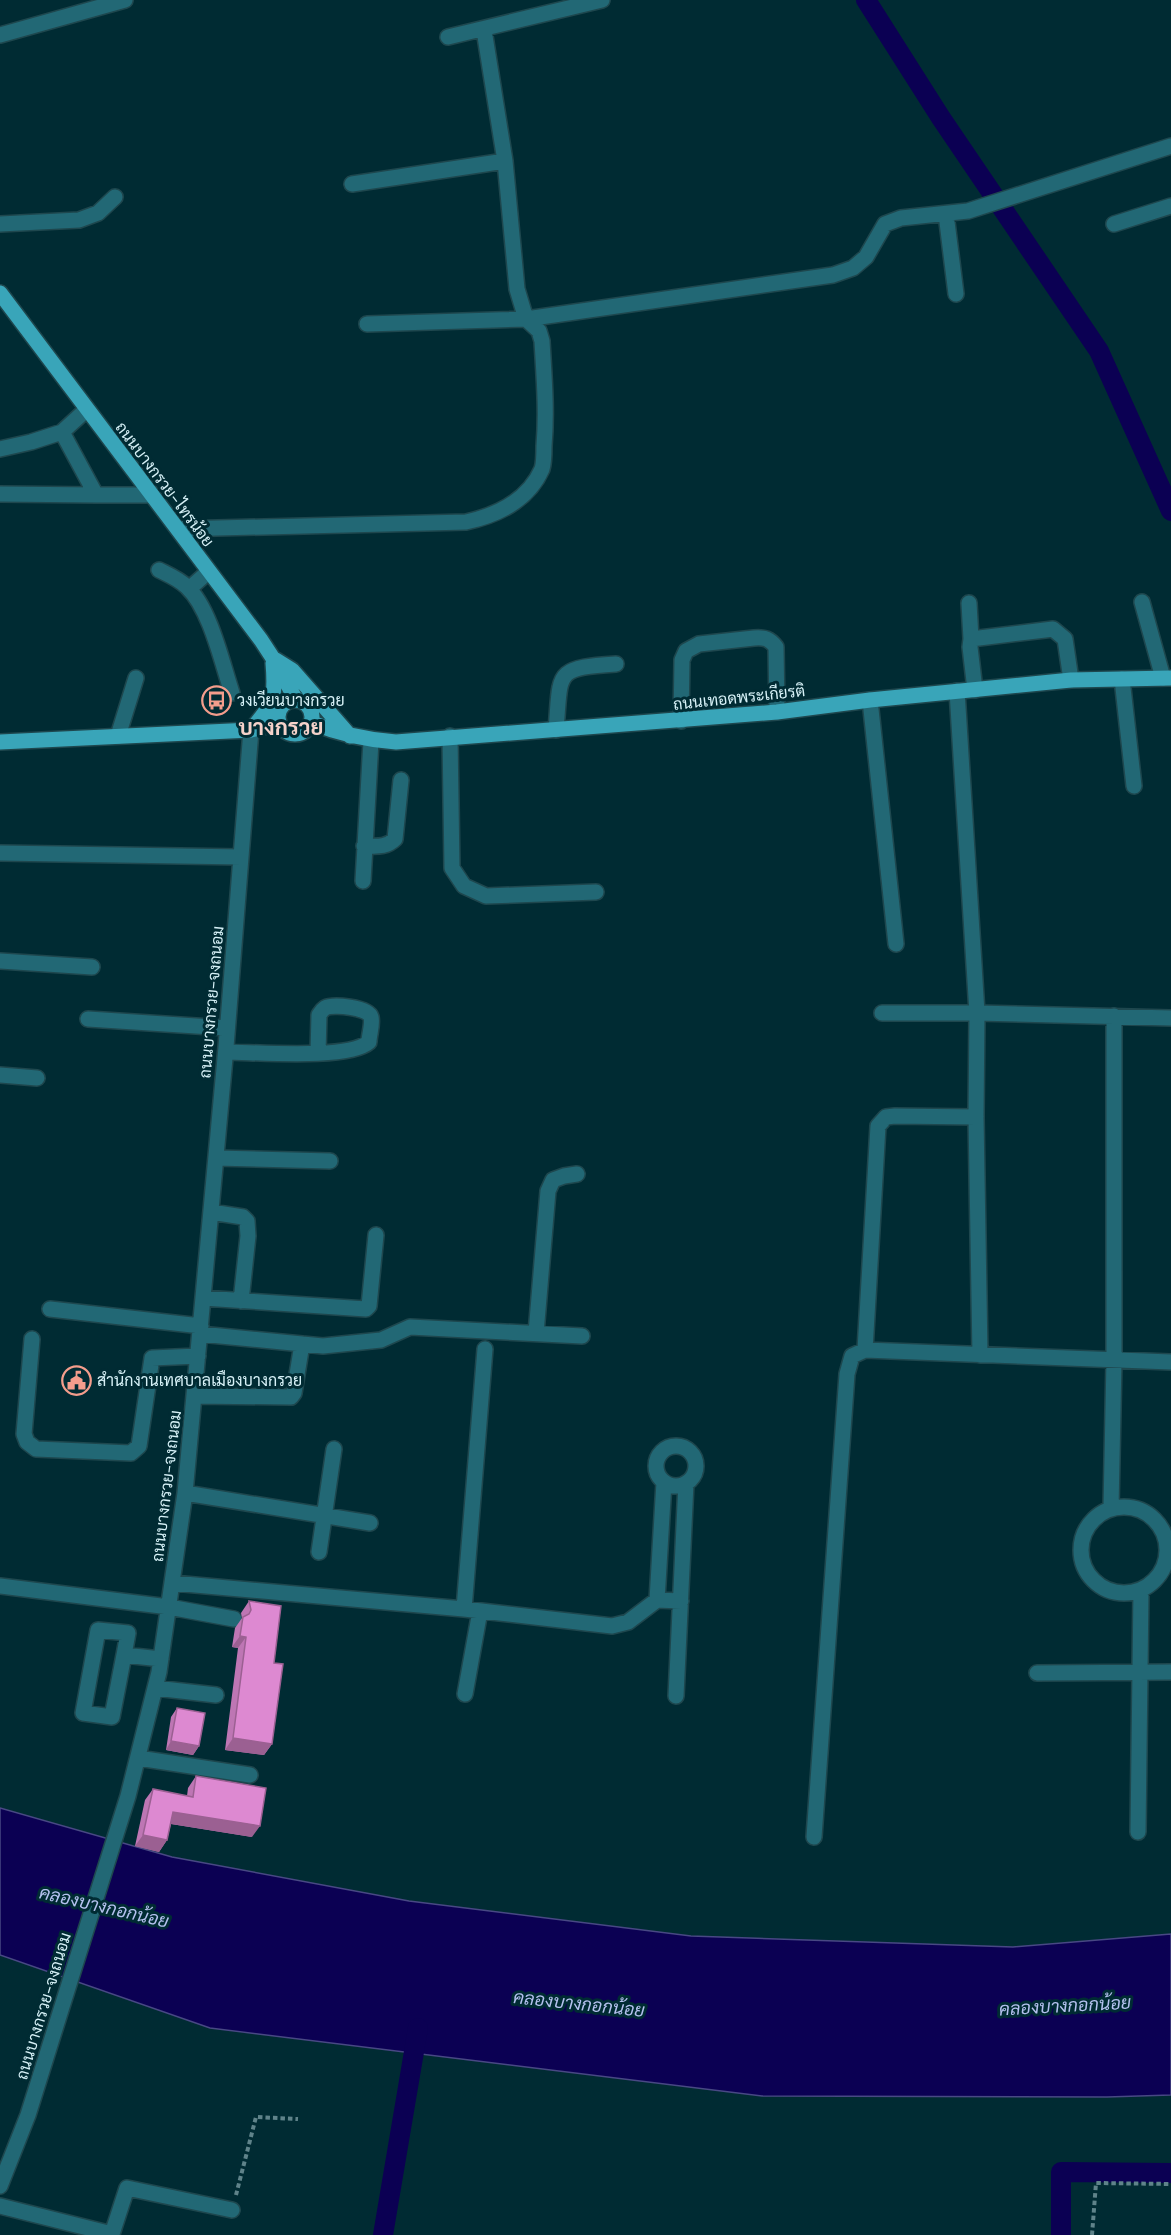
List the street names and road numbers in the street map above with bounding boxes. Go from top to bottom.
street label: ถนนบางกรวย-ไทรน้อย [111,417,219,551]
street label: ถนนเทอดพระเกียรติ [672,679,806,715]
street label: ถนนบางกรวย-จงถนอม [194,925,229,1079]
street label: ถนนบางกรวย-จงถนอม [147,1409,186,1563]
street label: ถนนบางกรวย-จงถนอม [11,1930,76,2082]

